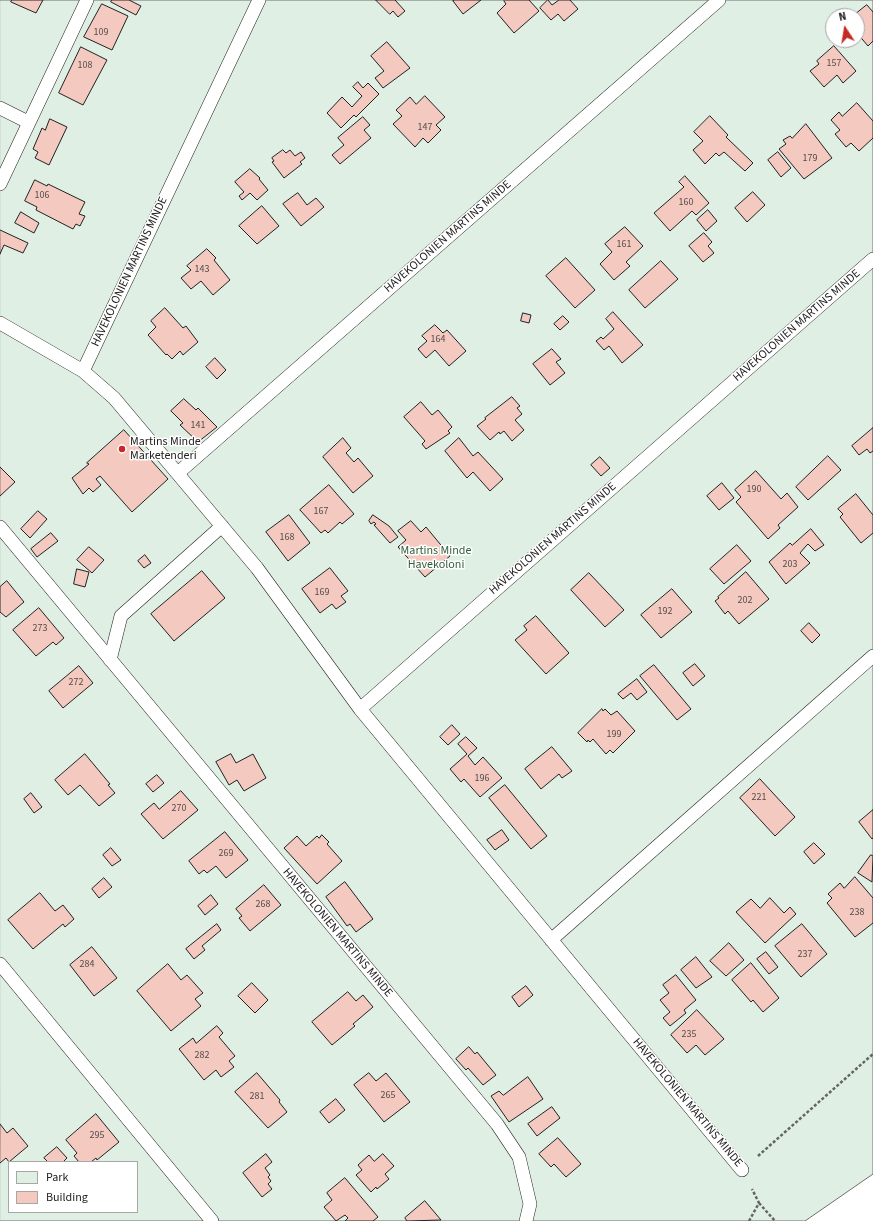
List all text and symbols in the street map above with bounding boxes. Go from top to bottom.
north arrow [825,8,865,48]
text: N [837,9,848,25]
house number: 109 [94,27,108,39]
house number: 157 [827,58,841,70]
house number: 108 [78,60,92,72]
house number: 147 [418,122,432,134]
house number: 179 [803,153,817,165]
street label: HAVEKOLONIEN MARTINS MINDE [382,178,514,296]
house number: 106 [35,190,49,202]
street label: HAVEKOLONIEN MARTINS MINDE [89,195,171,349]
house number: 160 [679,197,693,209]
house number: 161 [617,239,631,251]
house number: 143 [195,264,209,276]
street label: HAVEKOLONIEN MARTINS MINDE [731,267,863,385]
house number: 164 [431,334,445,346]
house number: 141 [191,420,205,432]
place label: Martins Minde Marketenderi [130,435,201,463]
marker: Martins Minde Marketenderi [117,444,127,454]
street label: HAVEKOLONIEN MARTINS MINDE [487,480,619,598]
house number: 190 [747,484,761,496]
house number: 167 [314,506,328,518]
house number: 168 [280,532,294,544]
park label: Martins Minde Havekoloni [401,544,471,572]
house number: 203 [783,559,797,571]
house number: 169 [315,587,329,599]
house number: 202 [738,595,752,607]
house number: 192 [658,606,672,618]
house number: 273 [33,623,47,635]
house number: 272 [69,677,83,689]
house number: 199 [607,729,621,741]
house number: 196 [475,773,489,785]
house number: 221 [752,792,766,804]
house number: 270 [172,803,186,815]
house number: 269 [219,848,233,860]
street label: HAVEKOLONIEN MARTINS MINDE [279,866,395,1000]
house number: 268 [256,899,270,911]
house number: 238 [850,907,864,919]
house number: 237 [798,949,812,961]
house number: 284 [80,959,94,971]
house number: 235 [682,1029,696,1041]
street label: HAVEKOLONIEN MARTINS MINDE [629,1036,745,1170]
house number: 282 [195,1050,209,1062]
house number: 265 [381,1090,395,1102]
house number: 281 [250,1091,264,1103]
house number: 295 [90,1130,104,1142]
legend [8,1161,138,1213]
text: Park [46,1169,68,1186]
text: Building [46,1189,88,1206]

